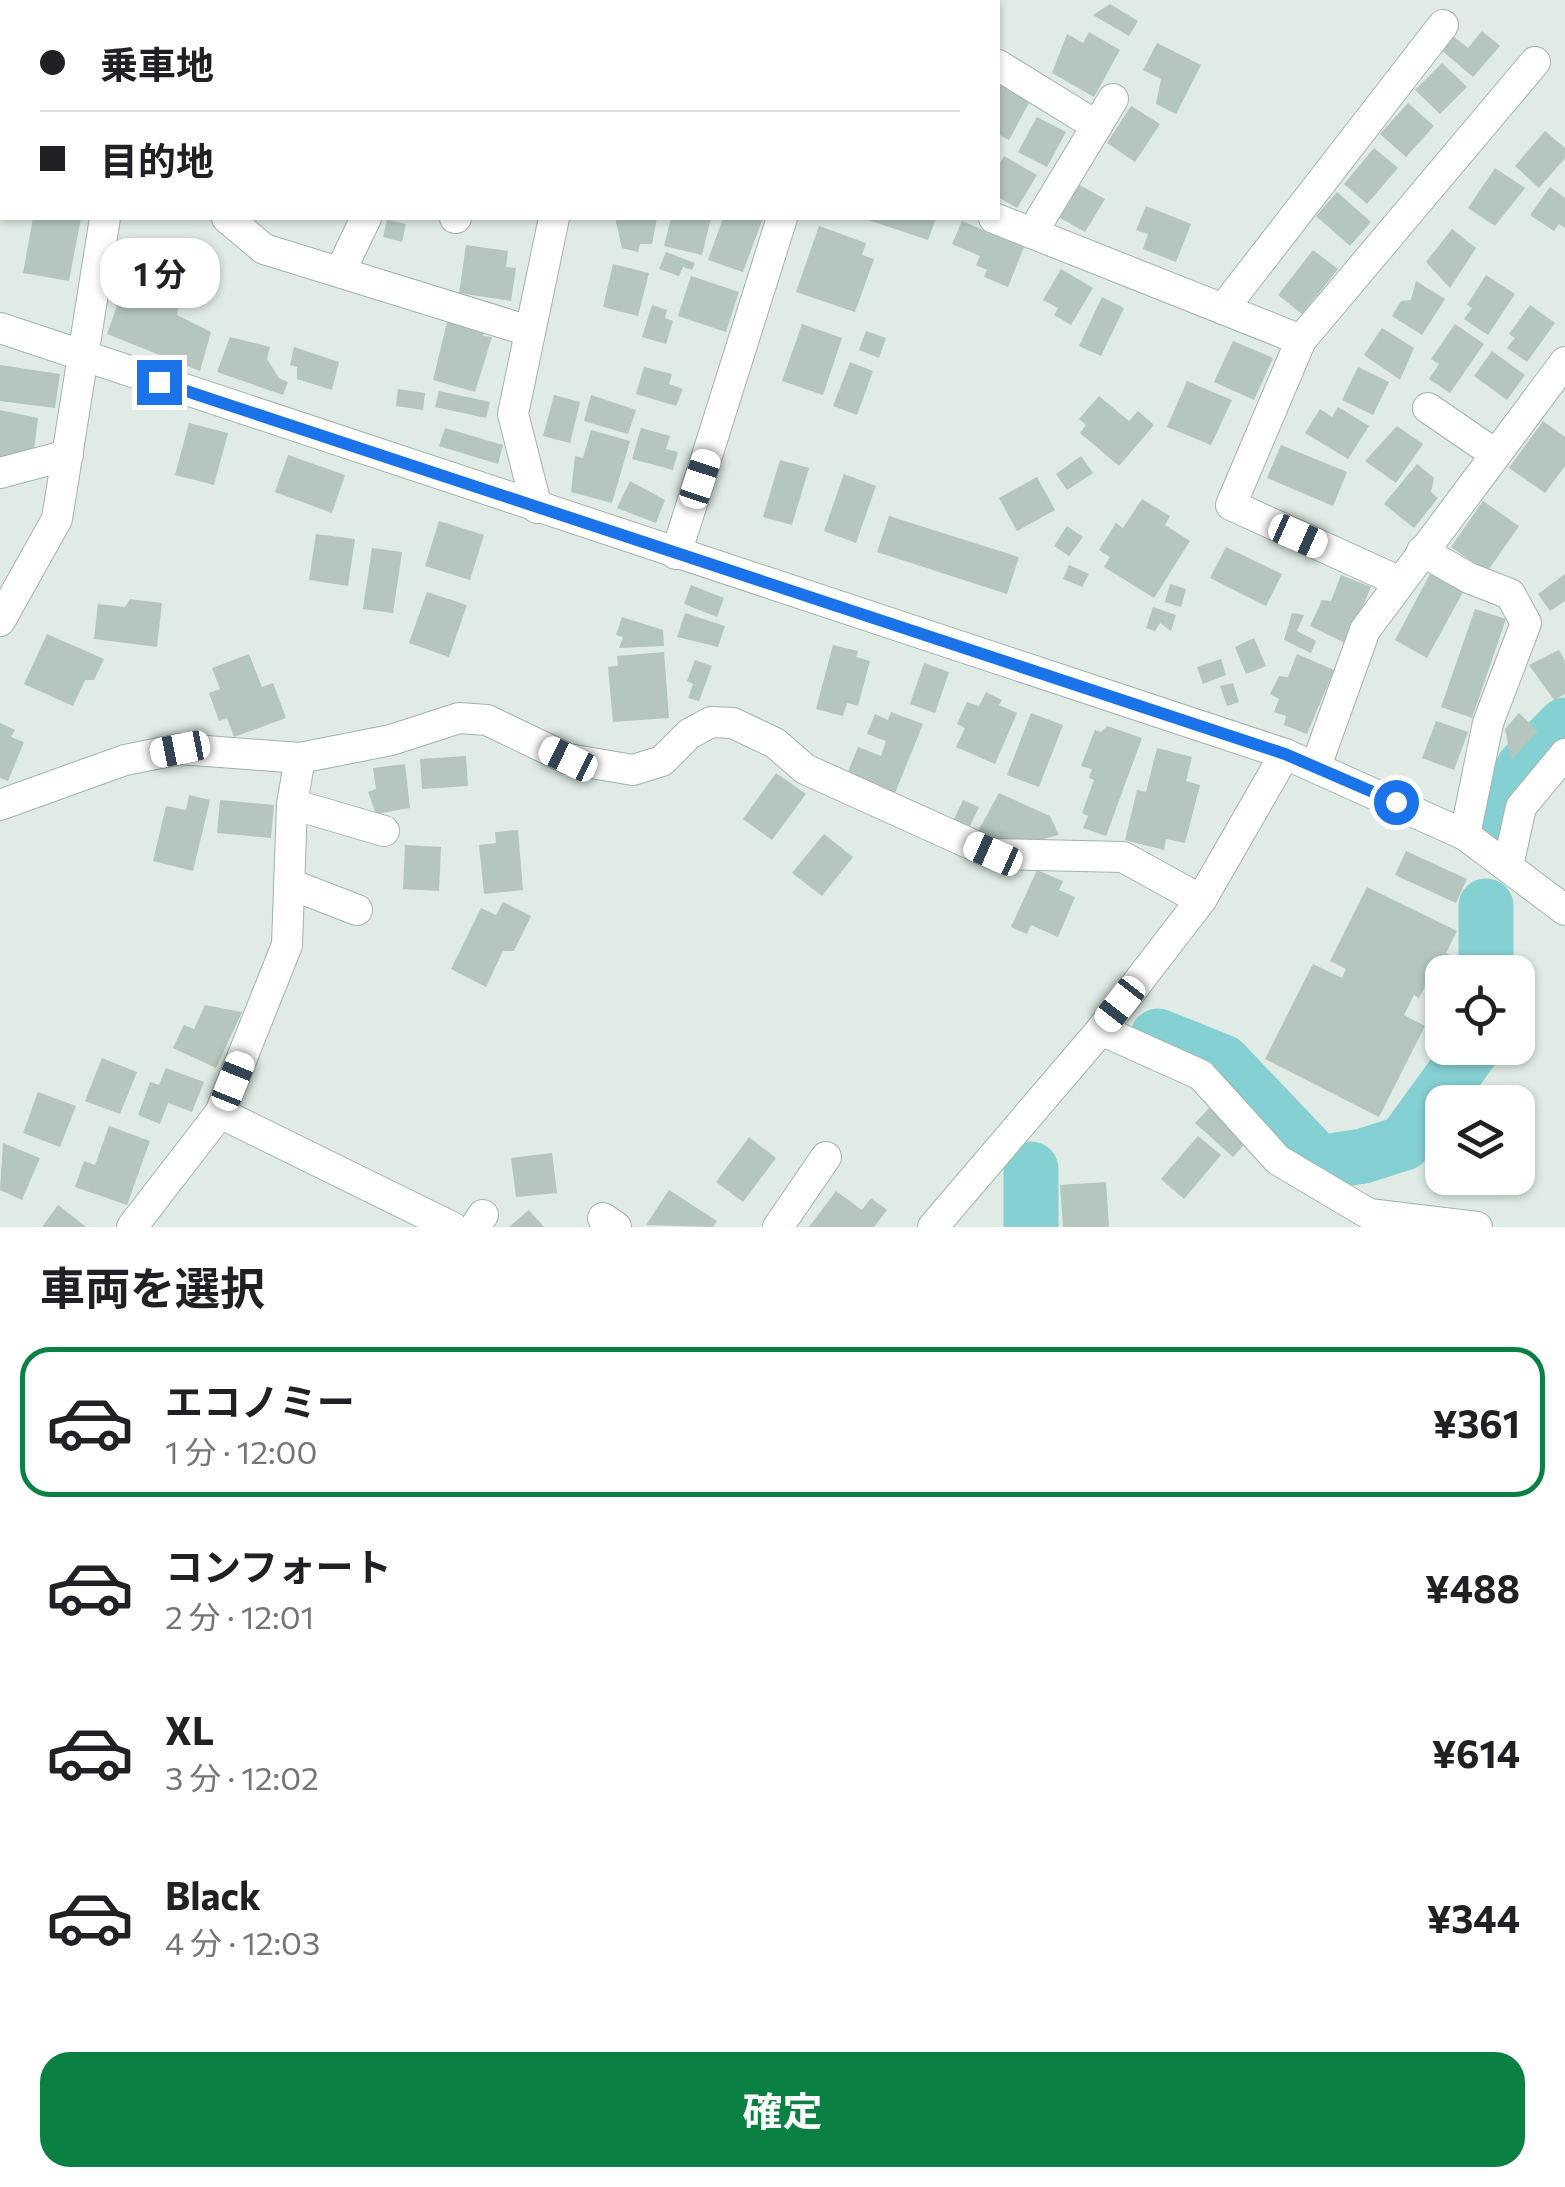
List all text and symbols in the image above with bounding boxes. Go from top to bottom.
text: 乗車地 [100,40,214,87]
text: 目的地 [100,136,214,183]
callout: 1 分 [99,237,219,307]
text: 1 分 [134,253,186,293]
route end [137,360,182,405]
car [676,446,724,512]
car [1264,510,1332,562]
car [148,729,212,769]
car [534,732,602,786]
route start [1374,780,1419,825]
car [959,828,1027,880]
map controls [1425,955,1535,1195]
button: locate [1425,955,1535,1065]
car [1090,971,1150,1037]
car [208,1048,258,1114]
button: layers [1425,1085,1535,1195]
text: 車両を選択 [40,1259,265,1314]
icon: car [45,1377,135,1467]
text: エコノミー [165,1377,355,1424]
text: ¥361 [1433,1399,1520,1446]
text: 1 分 · 12:00 [165,1431,317,1471]
icon: car [45,1542,135,1632]
text: コンフォート [165,1542,392,1589]
text: ¥488 [1425,1564,1520,1611]
text: 2 分 · 12:01 [165,1596,314,1636]
text: XL [165,1706,214,1753]
icon: car [45,1707,135,1797]
text: ¥614 [1432,1729,1520,1776]
text: 3 分 · 12:02 [165,1757,319,1797]
text: Black [165,1871,261,1918]
icon: car [45,1872,135,1962]
text: ¥344 [1427,1894,1520,1941]
text: 4 分 · 12:03 [165,1922,320,1962]
button: 確定 [40,2052,1525,2167]

